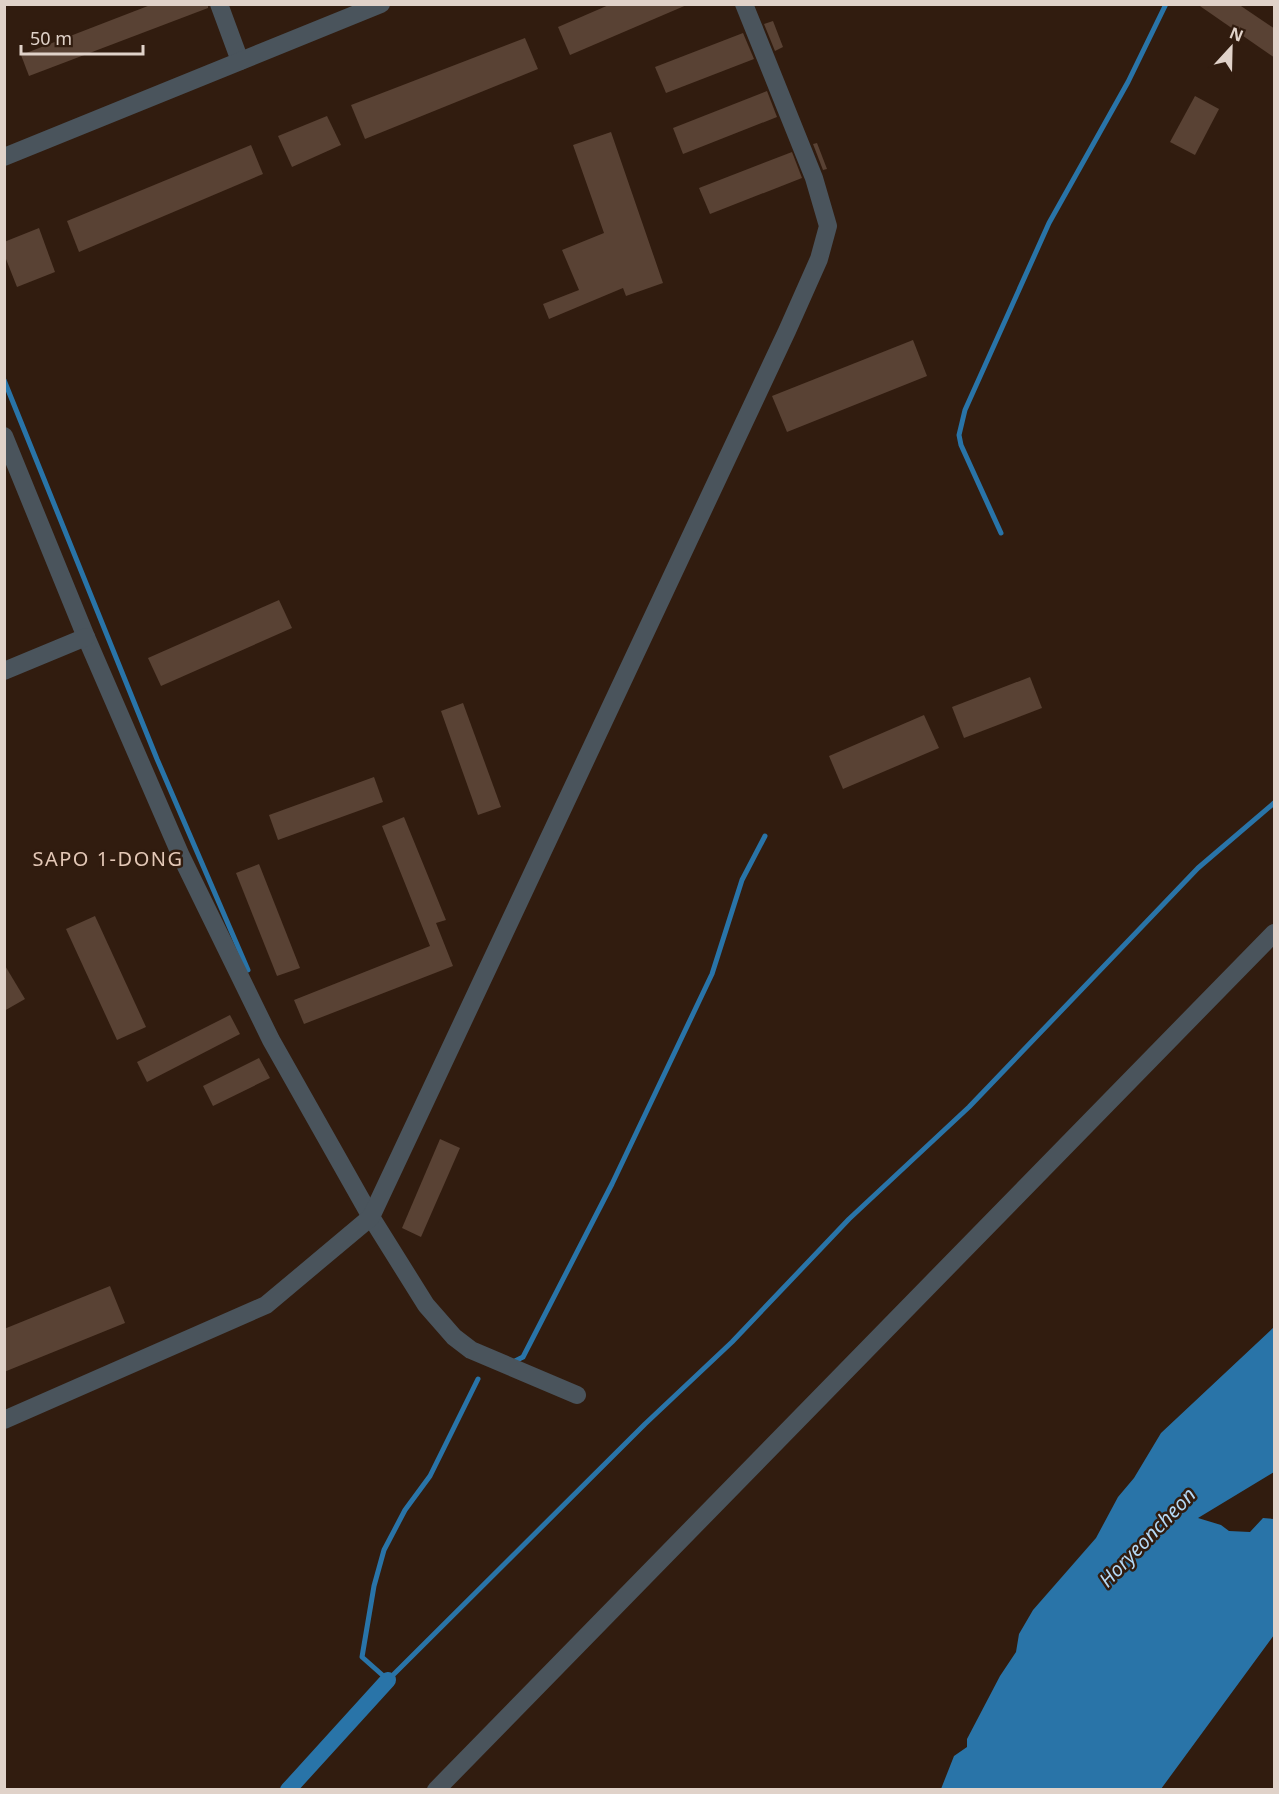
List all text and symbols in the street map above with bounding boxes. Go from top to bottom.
scale bar [21,18,142,56]
north arrow [1201,18,1261,78]
text: N [1226,21,1247,47]
text: 50 m [30,26,72,50]
district label: SAPO 1-DONG [32,845,184,872]
water label: Horyeoncheon [1093,1481,1201,1593]

